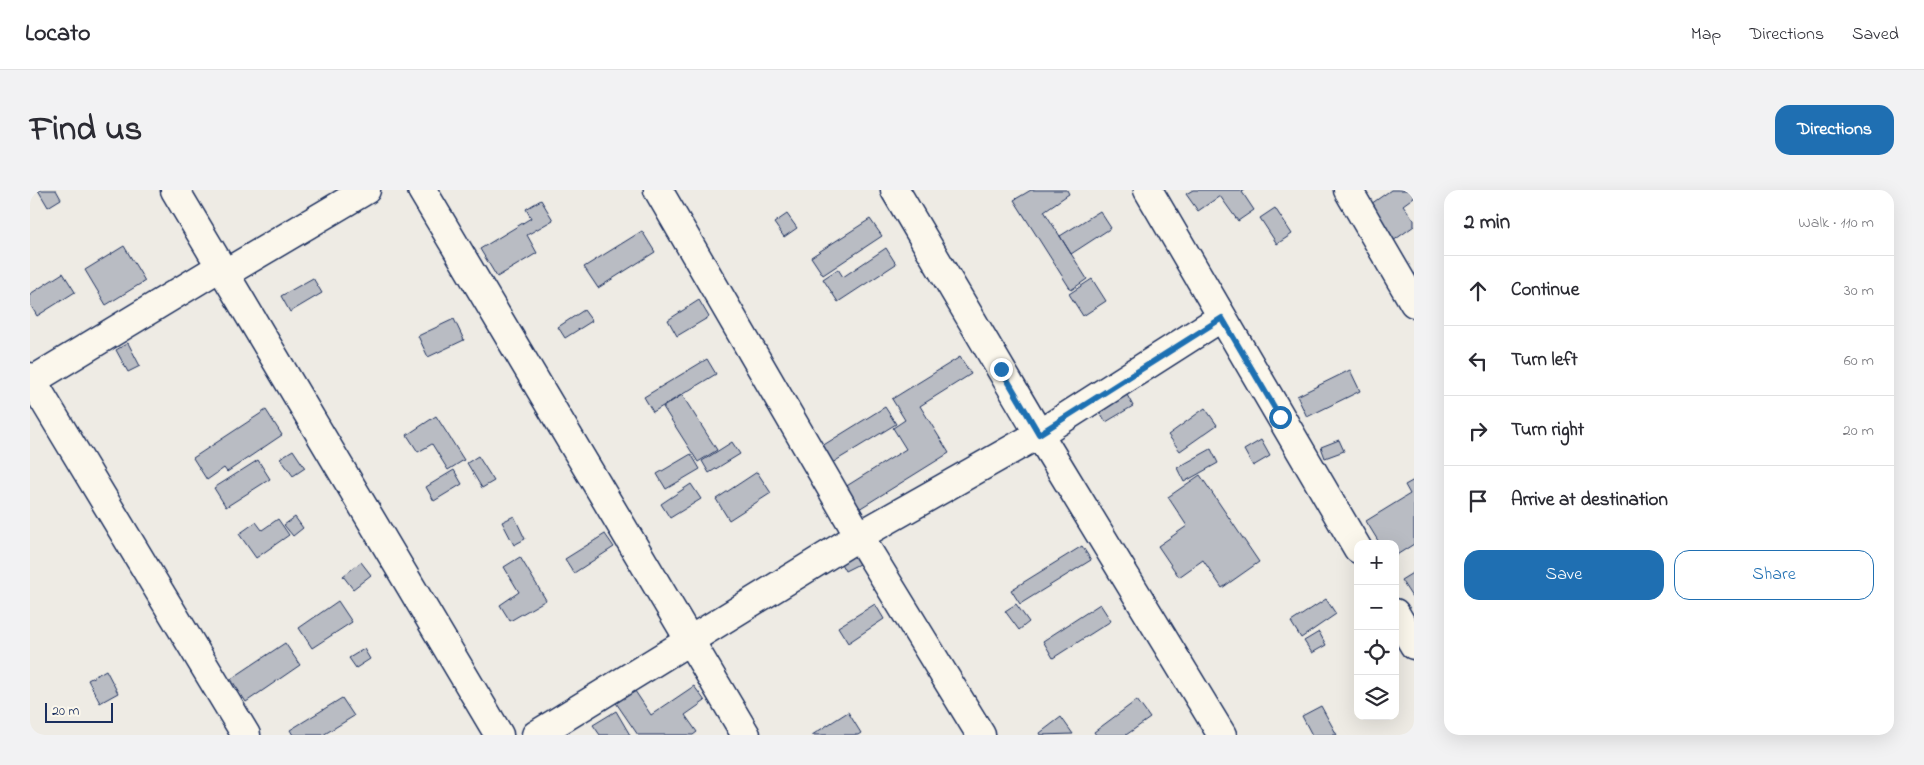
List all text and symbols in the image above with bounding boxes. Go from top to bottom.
text: Locato [25,17,91,52]
text: Map [1691,22,1721,48]
text: Directions [1749,22,1824,48]
text: Saved [1852,22,1899,48]
text: Find us [30,105,142,156]
button: Directions [1775,105,1894,155]
text: 2 min [1464,208,1510,238]
text: Walk · 110 m [1798,211,1874,235]
icon: ahead [1464,277,1492,305]
text: Continue [1511,277,1579,304]
text: 30 m [1844,279,1874,303]
icon: left [1464,347,1492,375]
text: Turn left [1511,347,1578,374]
text: 60 m [1844,349,1874,373]
route end [990,358,1013,381]
route start [1269,406,1292,429]
icon: right [1464,417,1492,445]
text: Turn right [1511,417,1584,444]
text: 20 m [1843,419,1874,443]
icon: arrive [1464,487,1492,515]
text: Arrive at destination [1511,487,1668,514]
map controls [1354,540,1399,720]
button: + [1354,540,1399,585]
button: Save [1464,550,1664,600]
button: Share [1674,550,1874,600]
button: − [1354,585,1399,630]
button: locate [1354,630,1399,675]
button: layers [1354,675,1399,720]
scale bar [45,700,112,723]
text: 20 m [52,701,79,722]

